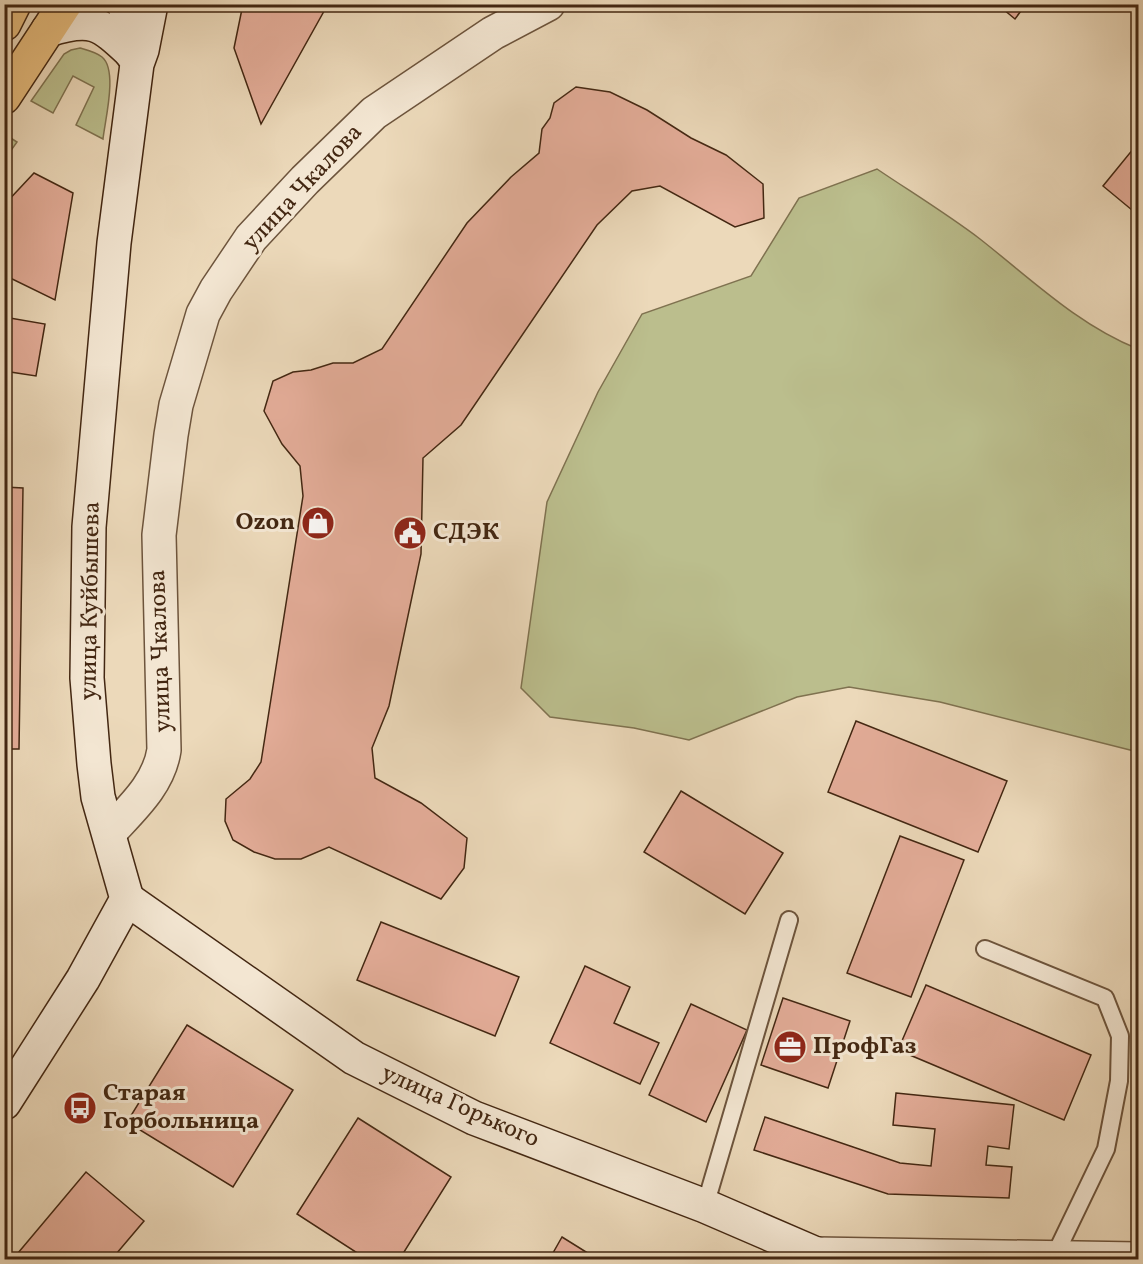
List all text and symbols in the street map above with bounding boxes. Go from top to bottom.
street label: улица Чкалова [235,117,371,259]
street label: улица Куйбышева [72,501,110,701]
shop icon: Ozon [300,505,336,541]
place label: Ozon [235,506,295,540]
public building icon: СДЭК [392,515,428,551]
place label: СДЭК [433,516,500,550]
street label: улица Чкалова [141,569,181,733]
office icon: ПрофГаз [772,1029,808,1065]
place label: ПрофГаз [813,1030,916,1064]
street label: улица Горького [376,1057,544,1157]
place label: Старая Горбольница [103,1077,259,1139]
bus stop icon: Старая Горбольница [62,1090,98,1126]

